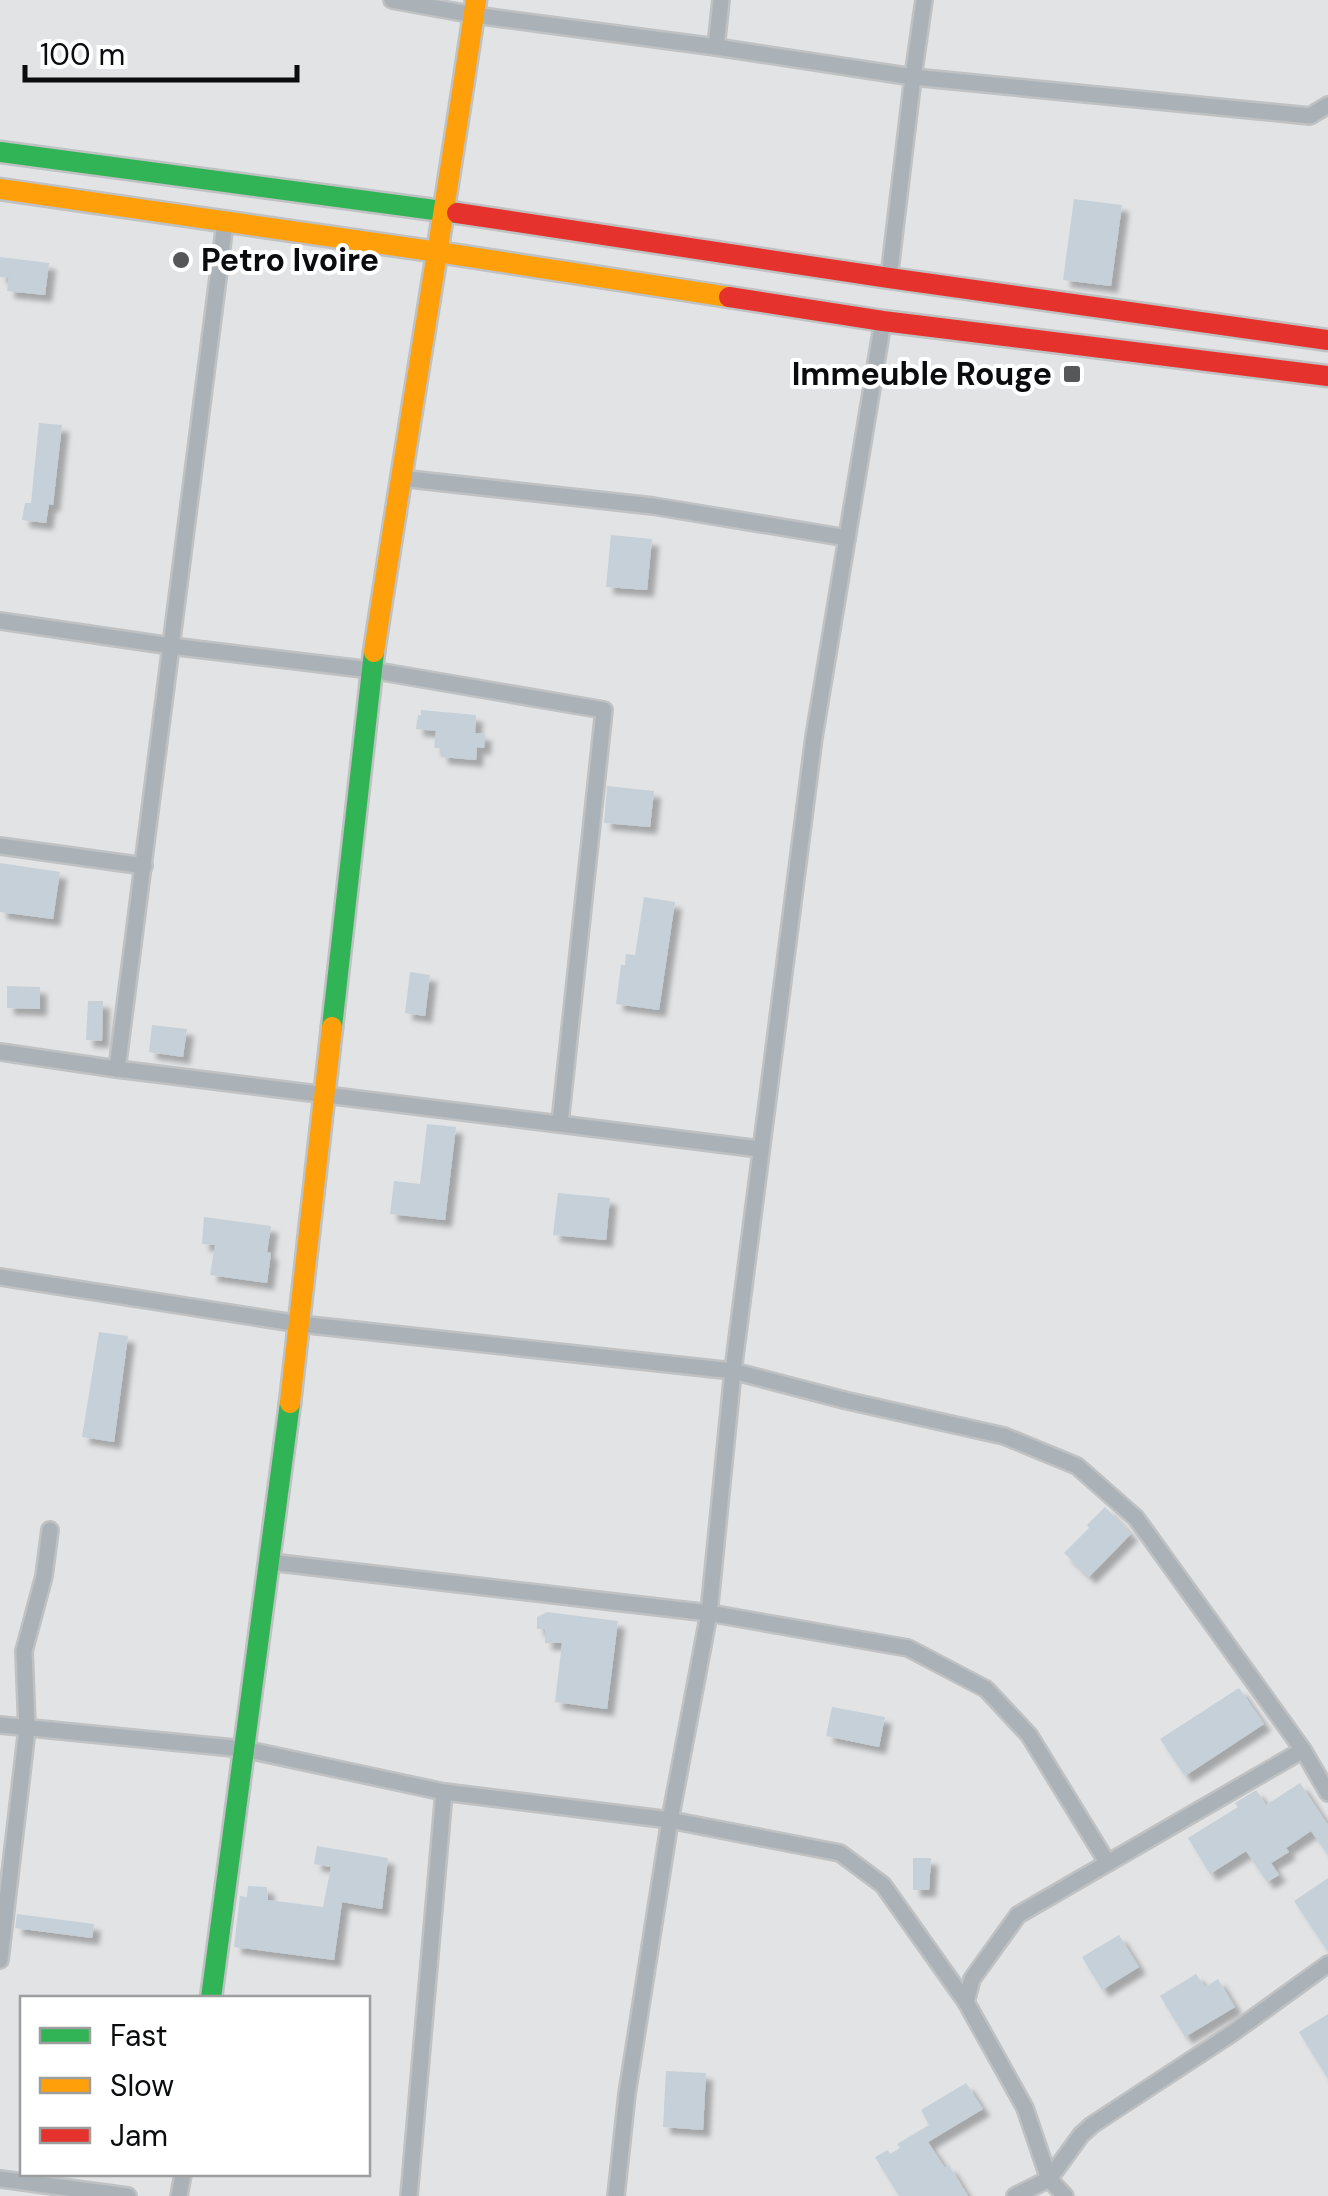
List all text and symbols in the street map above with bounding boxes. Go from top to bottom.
scale bar [25,20,298,82]
text: 100 m [40,35,125,74]
place label: Petro Ivoire [201,239,379,281]
marker: Petro Ivoire [170,249,192,271]
place label: Immeuble Rouge [792,353,1052,395]
marker: Immeuble Rouge [1061,363,1083,385]
legend [20,1996,370,2176]
text: Fast [110,2016,168,2055]
text: Slow [110,2066,174,2105]
text: Jam [110,2116,168,2155]

